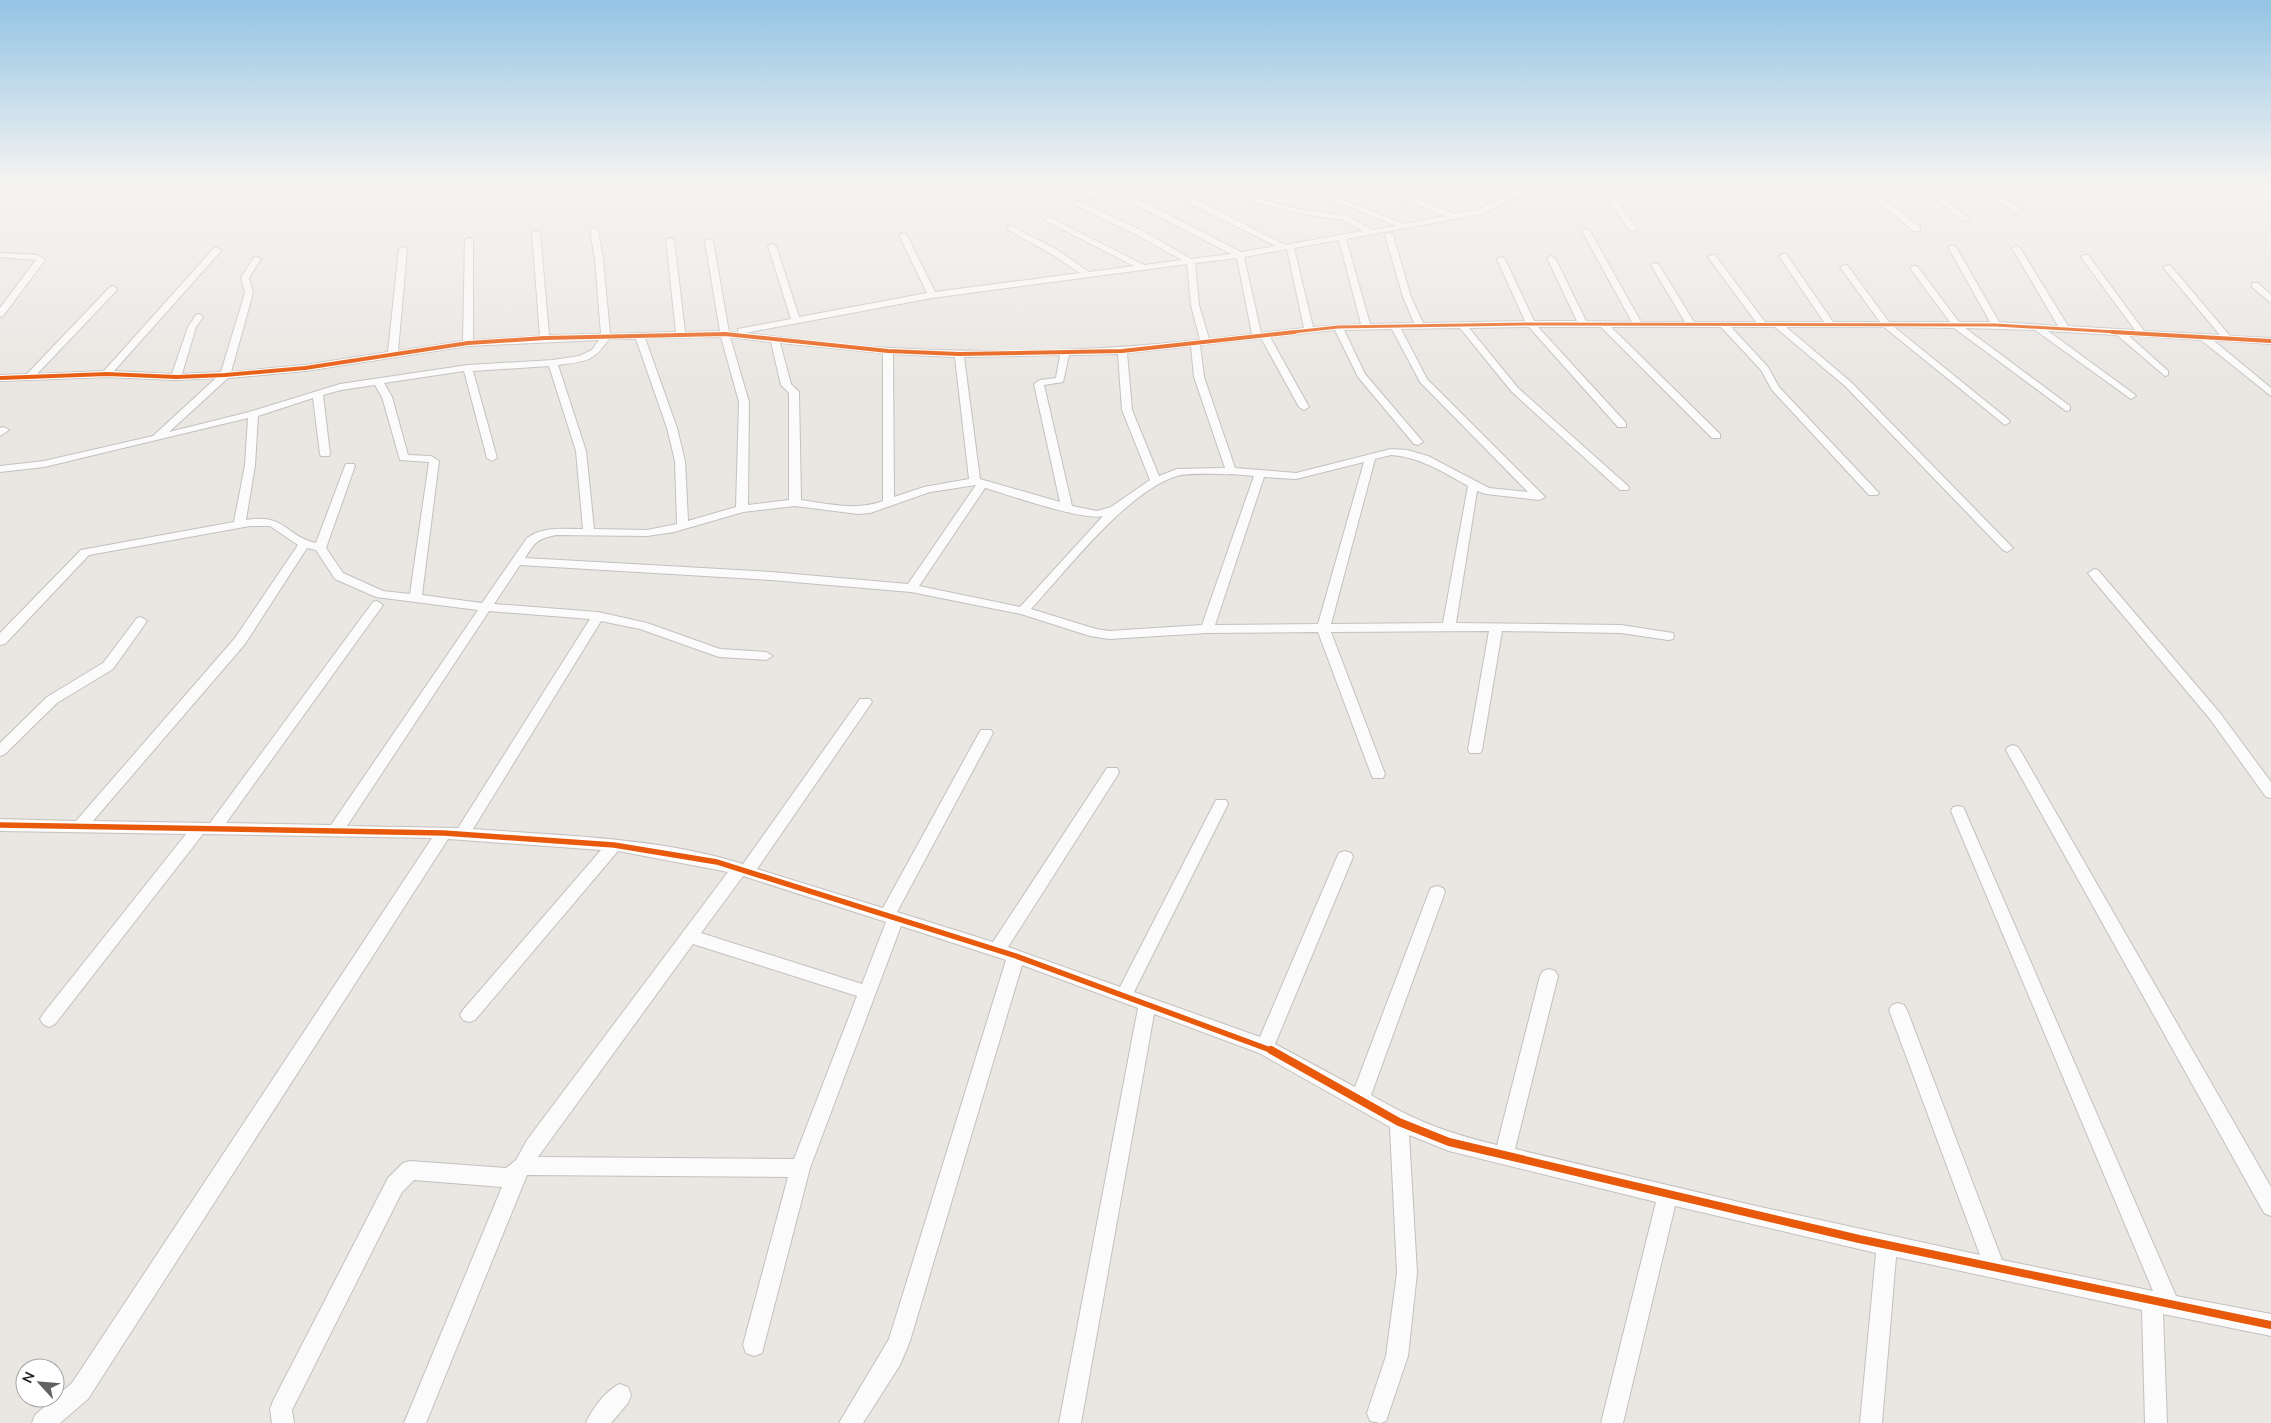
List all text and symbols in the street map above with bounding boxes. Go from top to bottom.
north arrow [15,1358,65,1408]
text: N [18,1369,40,1386]

